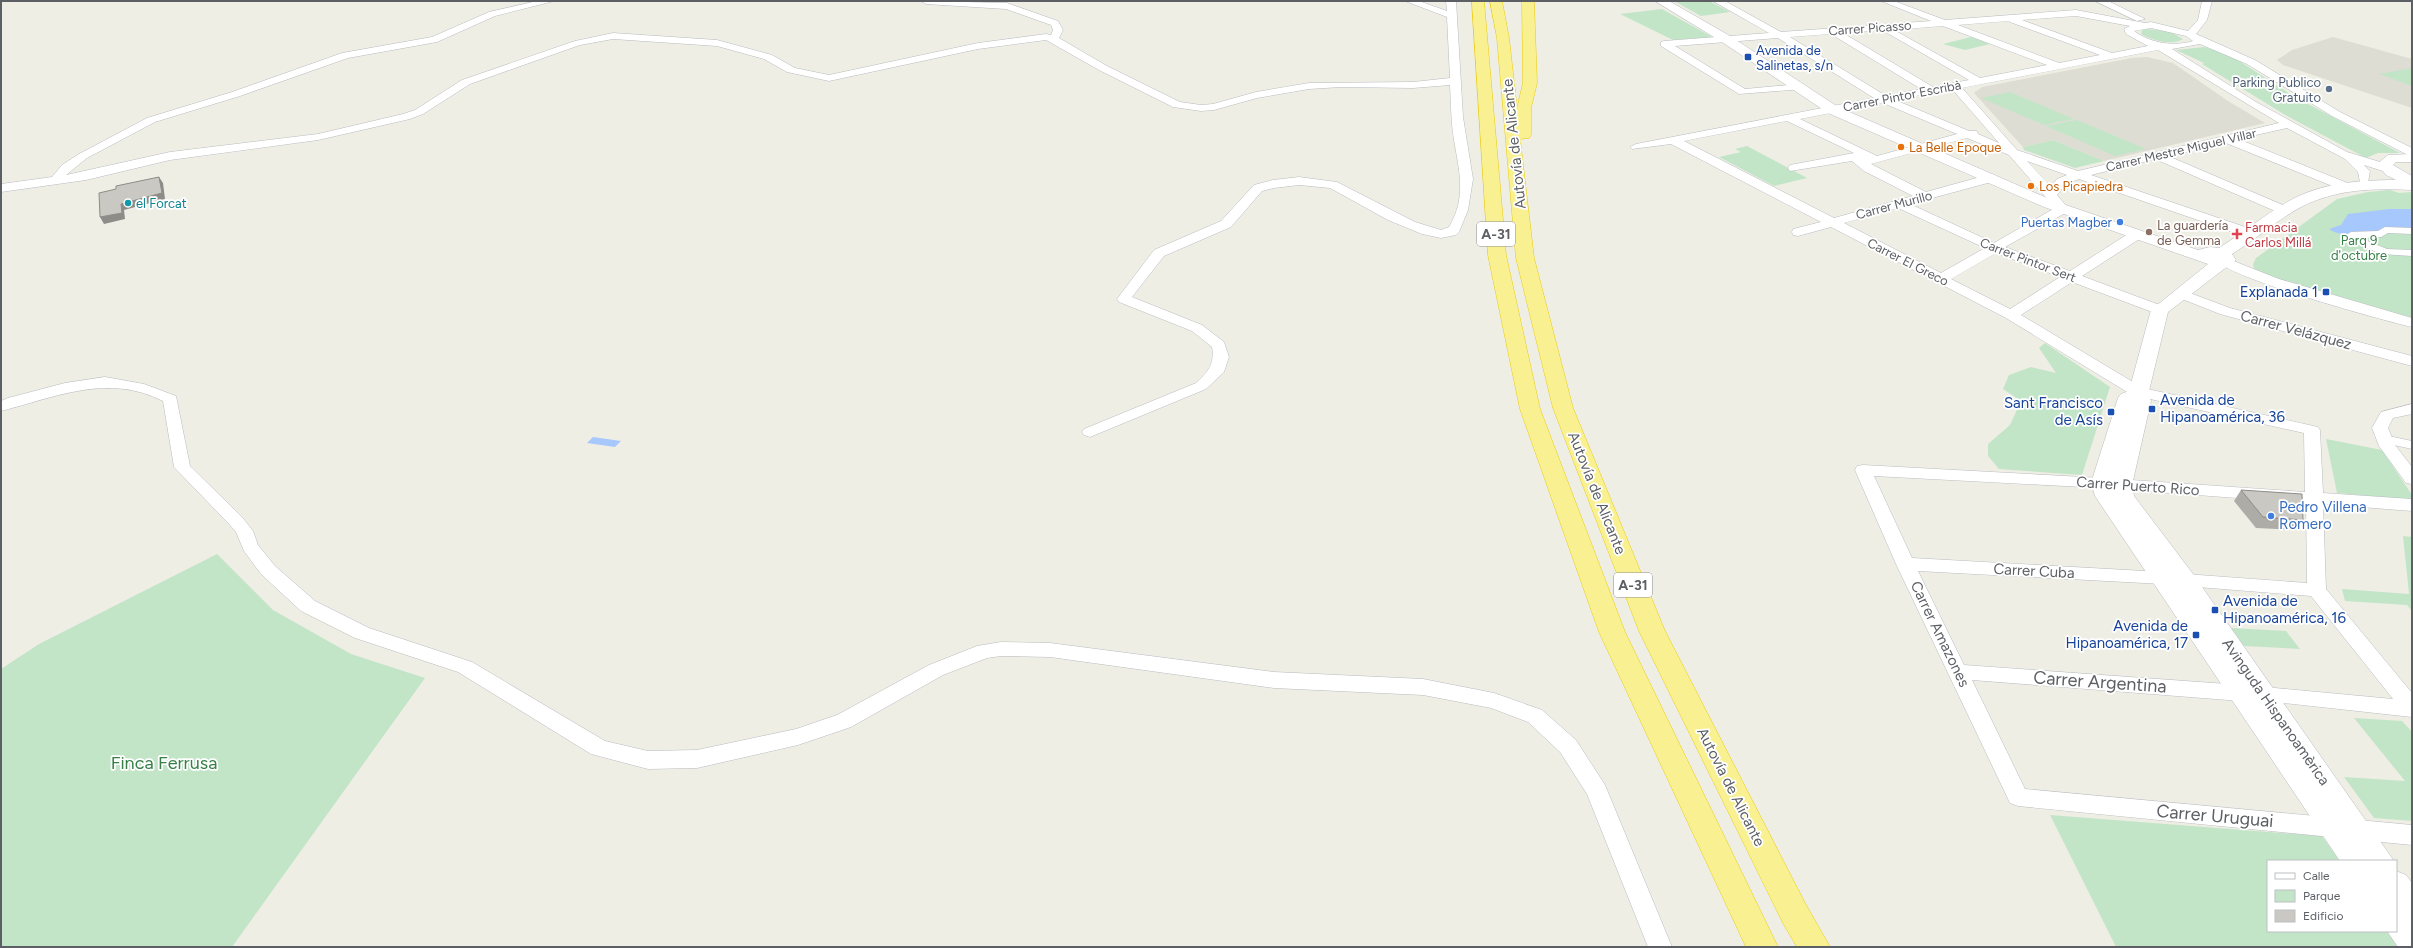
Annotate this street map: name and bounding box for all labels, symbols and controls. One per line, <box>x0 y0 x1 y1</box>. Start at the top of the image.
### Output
street label: Carrer Picasso <box>1828 18 1912 38</box>
place label: Avenida de Salinetas, s/n <box>1756 43 1833 73</box>
marker: Avenida de Salinetas, s/n <box>1743 52 1753 62</box>
place label: Parking Publico Gratuito <box>2232 75 2321 105</box>
street label: Carrer Pintor Escribà <box>1842 77 1962 115</box>
street label: Autovía de Alicante <box>1498 78 1530 210</box>
marker: Parking Publico Gratuito <box>2324 84 2334 94</box>
street label: Carrer Mestre Miguel Villar <box>2104 125 2258 175</box>
place label: La Belle Epoque <box>1909 140 2001 155</box>
marker: La Belle Epoque <box>1896 142 1906 152</box>
place label: Los Picapiedra <box>2039 179 2123 194</box>
marker: Los Picapiedra <box>2026 181 2036 191</box>
street label: Carrer Murillo <box>1854 188 1934 222</box>
place label: el Forcat <box>136 196 187 211</box>
marker: el Forcat <box>123 198 133 208</box>
place label: Puertas Magber <box>2021 215 2113 230</box>
marker: Puertas Magber <box>2115 217 2125 227</box>
place label: La guardería de Gemma <box>2157 218 2228 248</box>
place label: Farmacia Carlos Millá <box>2245 220 2311 250</box>
road number: A-31 <box>1477 222 1515 246</box>
marker: La guardería de Gemma <box>2144 227 2154 237</box>
marker: Farmacia Carlos Millá <box>2232 229 2242 239</box>
park label: Parq 9 d'octubre <box>2331 233 2387 263</box>
street label: Carrer El Greco <box>1865 235 1951 289</box>
street label: Carrer Pintor Sert <box>1978 235 2078 285</box>
place label: Explanada 1 <box>2240 283 2318 301</box>
marker: Explanada 1 <box>2321 287 2331 297</box>
street label: Carrer Velázquez <box>2238 306 2354 354</box>
place label: Avenida de Hipanoamérica, 36 <box>2160 391 2286 426</box>
place label: Sant Francisco de Asís <box>2004 394 2103 429</box>
marker: Avenida de Hipanoamérica, 36 <box>2147 404 2157 414</box>
marker: Sant Francisco de Asís <box>2106 407 2116 417</box>
street label: Autovía de Alicante <box>1564 429 1630 557</box>
street label: Carrer Puerto Rico <box>2076 473 2201 499</box>
place label: Pedro Villena Romero <box>2279 498 2367 533</box>
marker: Pedro Villena Romero <box>2266 511 2276 521</box>
street label: Carrer Cuba <box>1993 560 2075 582</box>
road number: A-31 <box>1614 573 1652 597</box>
street label: Carrer Amazones <box>1907 578 1973 690</box>
place label: Avenida de Hipanoamérica, 16 <box>2223 592 2347 627</box>
marker: Avenida de Hipanoamérica, 16 <box>2210 605 2220 615</box>
place label: Avenida de Hipanoamérica, 17 <box>2065 617 2188 652</box>
marker: Avenida de Hipanoamérica, 17 <box>2191 630 2201 640</box>
street label: Avinguda Hispanoamèrica <box>2218 635 2334 789</box>
street label: Carrer Argentina <box>2033 666 2167 698</box>
street label: Autovía de Alicante <box>1693 725 1769 849</box>
park label: Finca Ferrusa <box>111 752 217 774</box>
street label: Carrer Uruguai <box>2156 800 2274 832</box>
legend <box>2267 860 2397 932</box>
text: Calle <box>2303 869 2330 883</box>
text: Parque <box>2303 889 2341 903</box>
text: Edificio <box>2303 909 2343 923</box>

